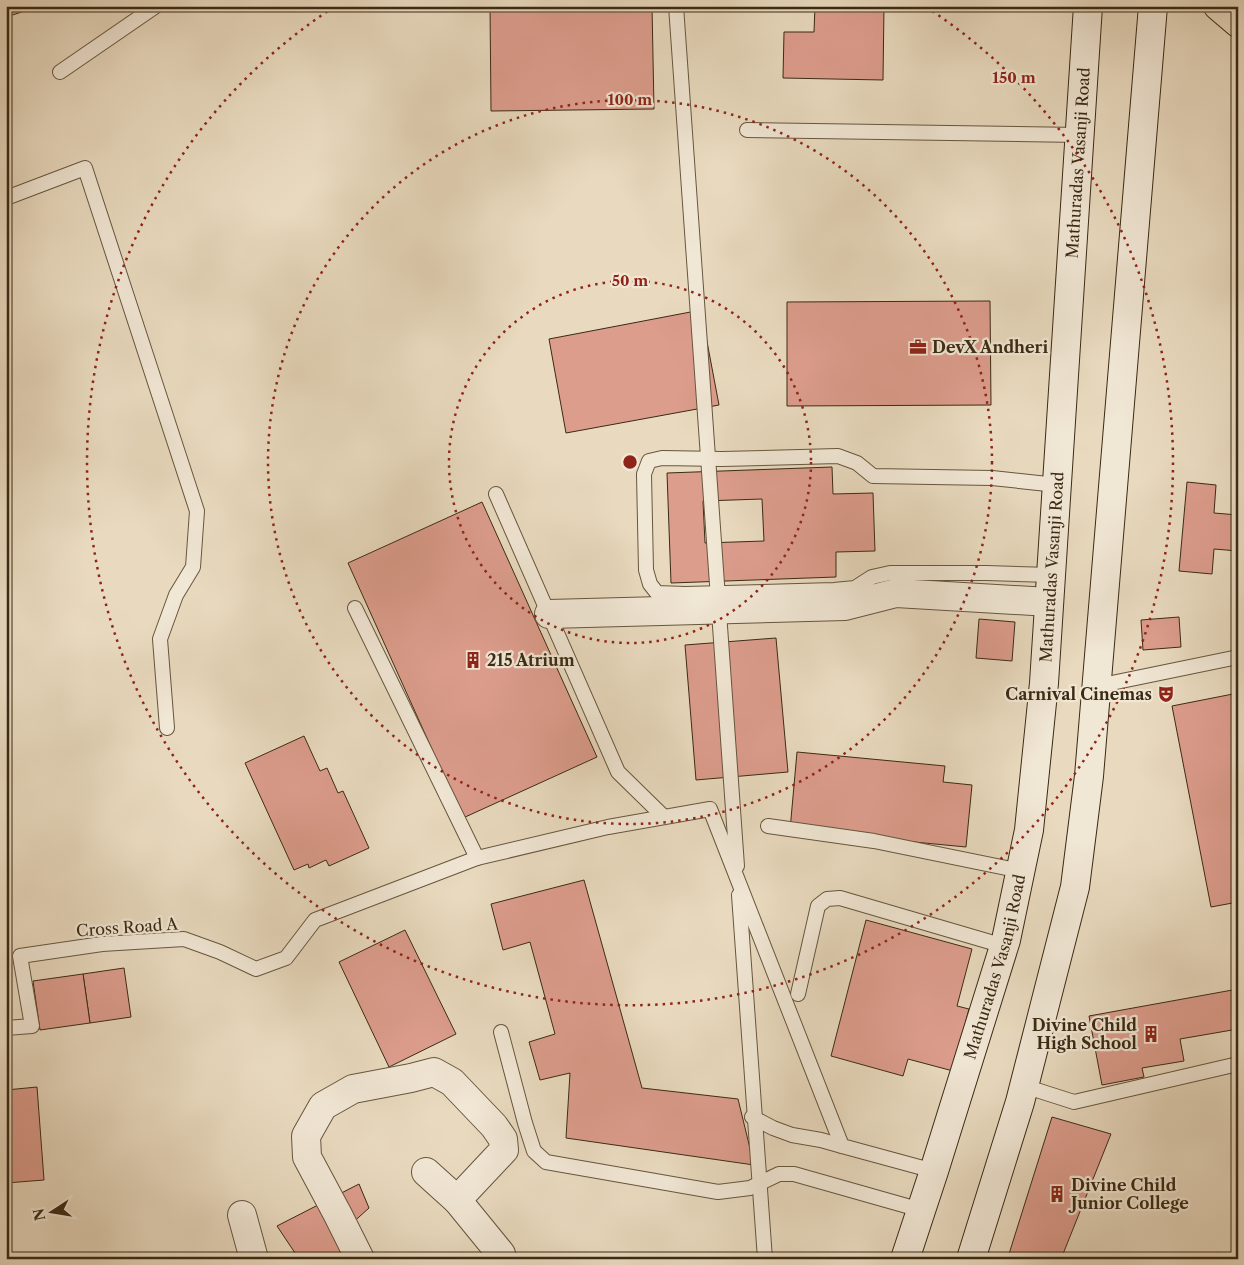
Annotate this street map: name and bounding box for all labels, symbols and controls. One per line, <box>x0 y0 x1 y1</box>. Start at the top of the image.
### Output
street label: Mathuradas Vasanji Road <box>1062 67 1094 259</box>
text: 150 m <box>992 68 1036 87</box>
text: 100 m <box>608 90 652 109</box>
text: 50 m <box>612 271 648 290</box>
office icon: DevX Andheri <box>908 337 928 357</box>
place label: DevX Andheri <box>932 337 1048 357</box>
centre of rings <box>621 453 639 471</box>
street label: Mathuradas Vasanji Road <box>1035 471 1068 663</box>
building icon: 215 Atrium <box>463 650 483 670</box>
place label: 215 Atrium <box>487 650 575 670</box>
place label: Carnival Cinemas <box>1005 684 1152 704</box>
theatre icon: Carnival Cinemas <box>1156 684 1176 704</box>
street label: Mathuradas Vasanji Road <box>959 872 1030 1062</box>
street label: Cross Road A <box>75 913 180 941</box>
place label: Divine Child High School <box>1032 1015 1137 1053</box>
building icon: Divine Child High School <box>1141 1024 1161 1044</box>
place label: Divine Child Junior College <box>1068 1175 1189 1213</box>
building icon: Divine Child Junior College <box>1047 1184 1067 1204</box>
north arrow <box>28 1188 78 1238</box>
text: N <box>29 1207 49 1223</box>

